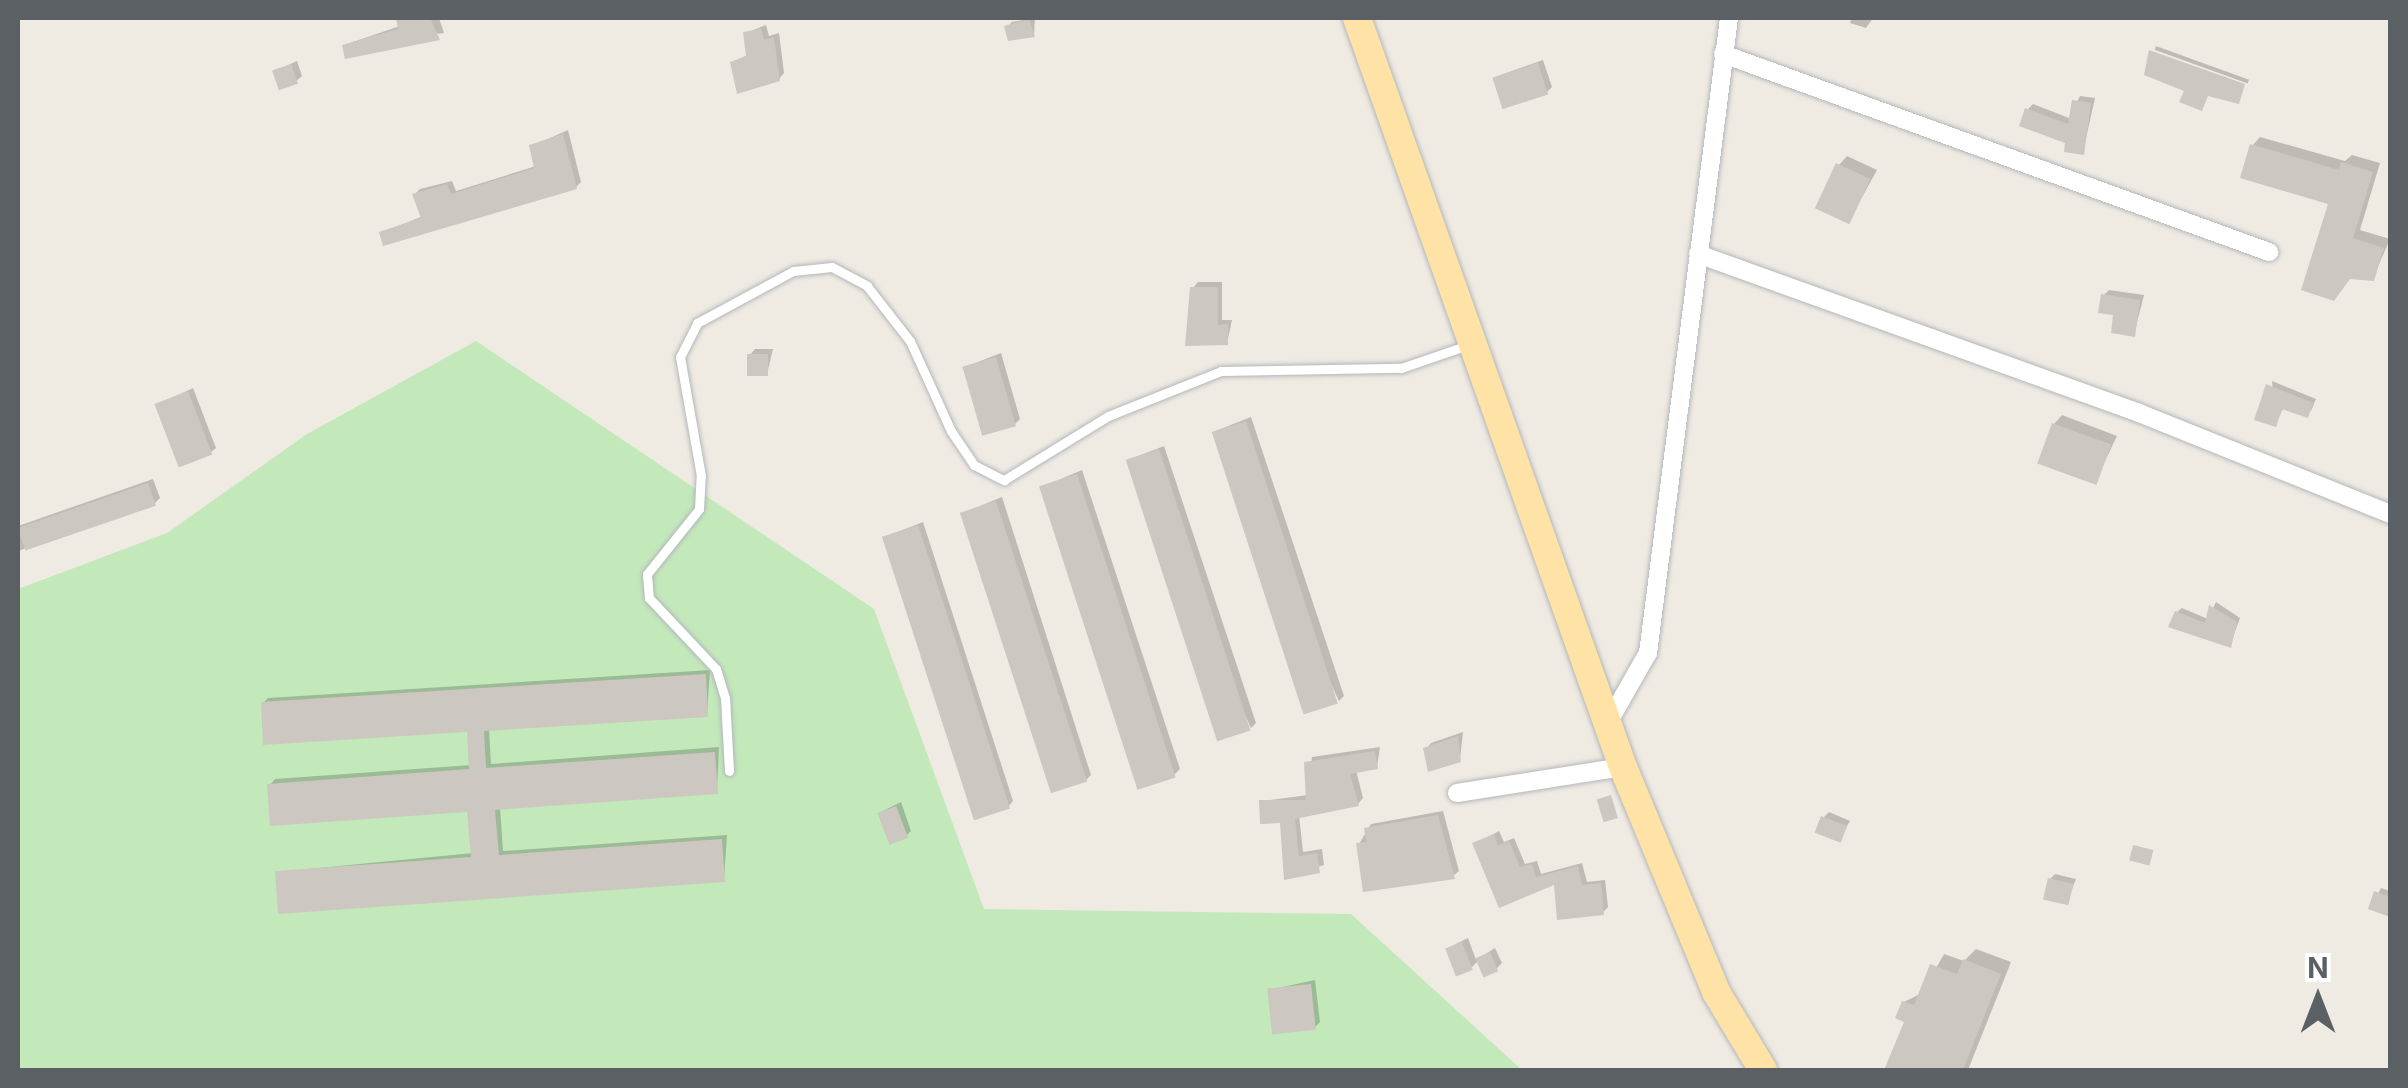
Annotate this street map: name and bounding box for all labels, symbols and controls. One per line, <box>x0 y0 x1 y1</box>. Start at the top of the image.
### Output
north arrow <box>2268 948 2368 1048</box>
text: N <box>2307 951 2329 985</box>

